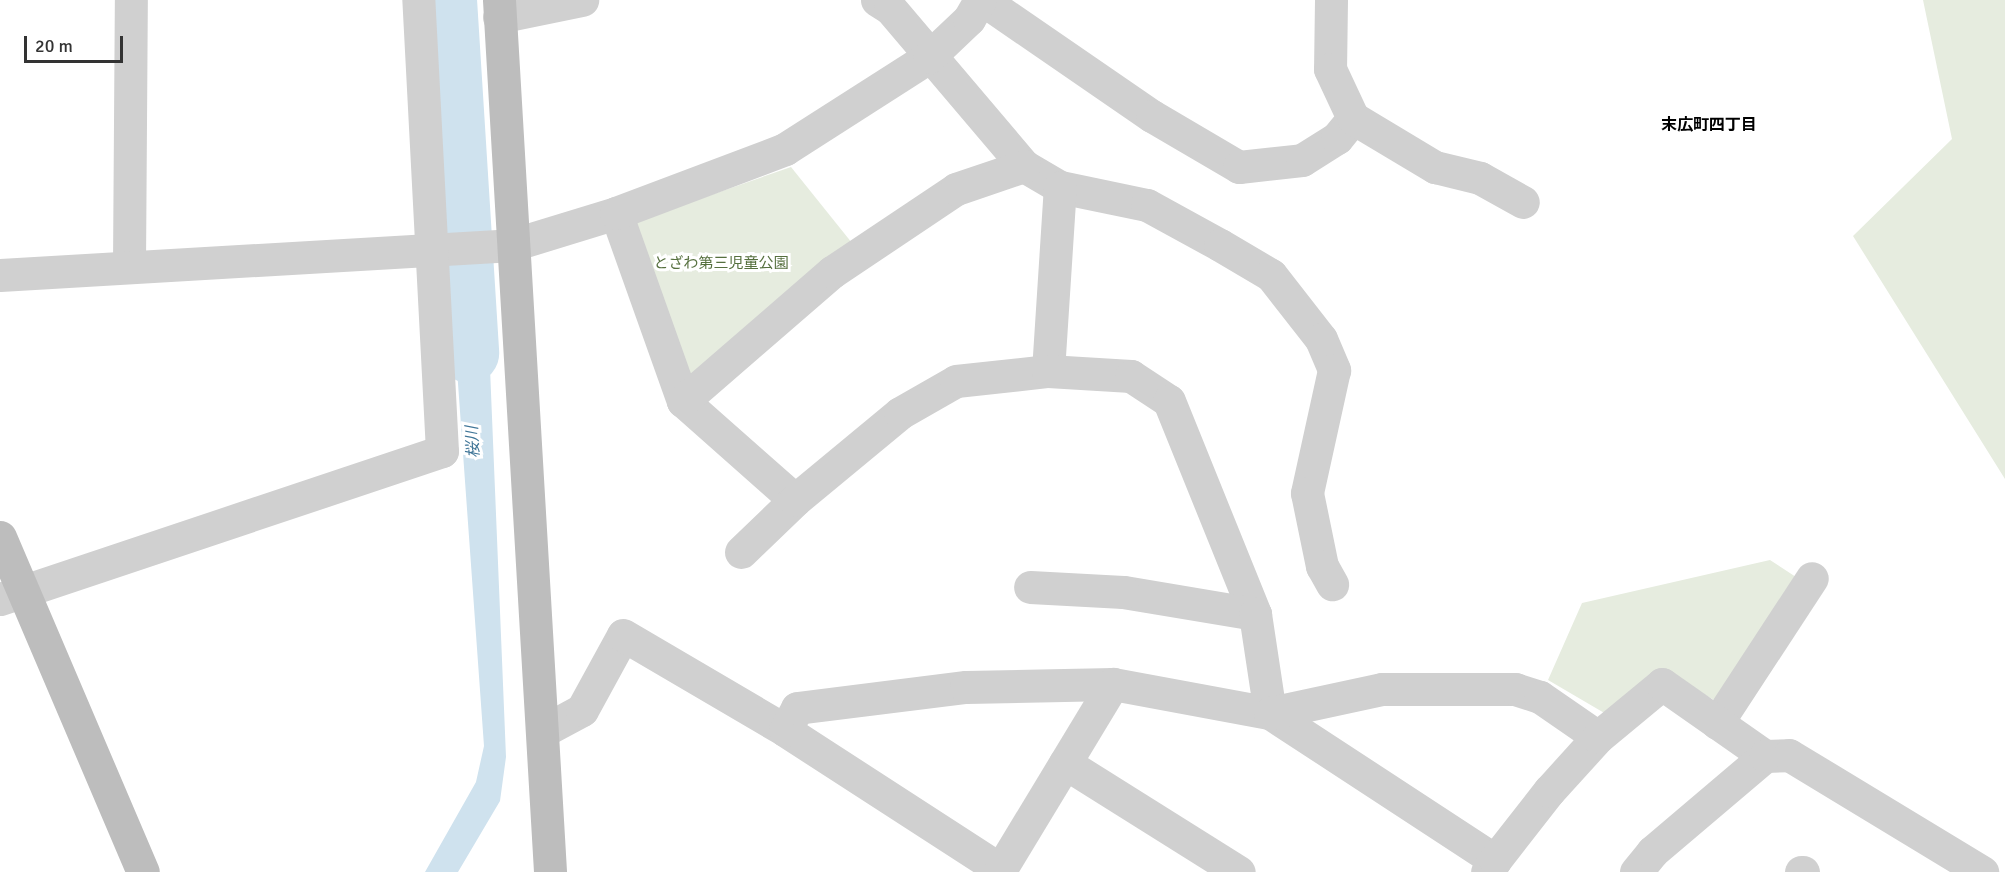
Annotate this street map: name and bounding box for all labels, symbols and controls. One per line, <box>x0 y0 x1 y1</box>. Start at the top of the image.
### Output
scale bar <box>27 24 126 62</box>
text: 20 m <box>35 35 73 57</box>
district label: 末広町四丁目 <box>1661 115 1757 135</box>
park label: とざわ第三児童公園 <box>654 255 788 273</box>
water label: 桜川 <box>463 426 483 458</box>

